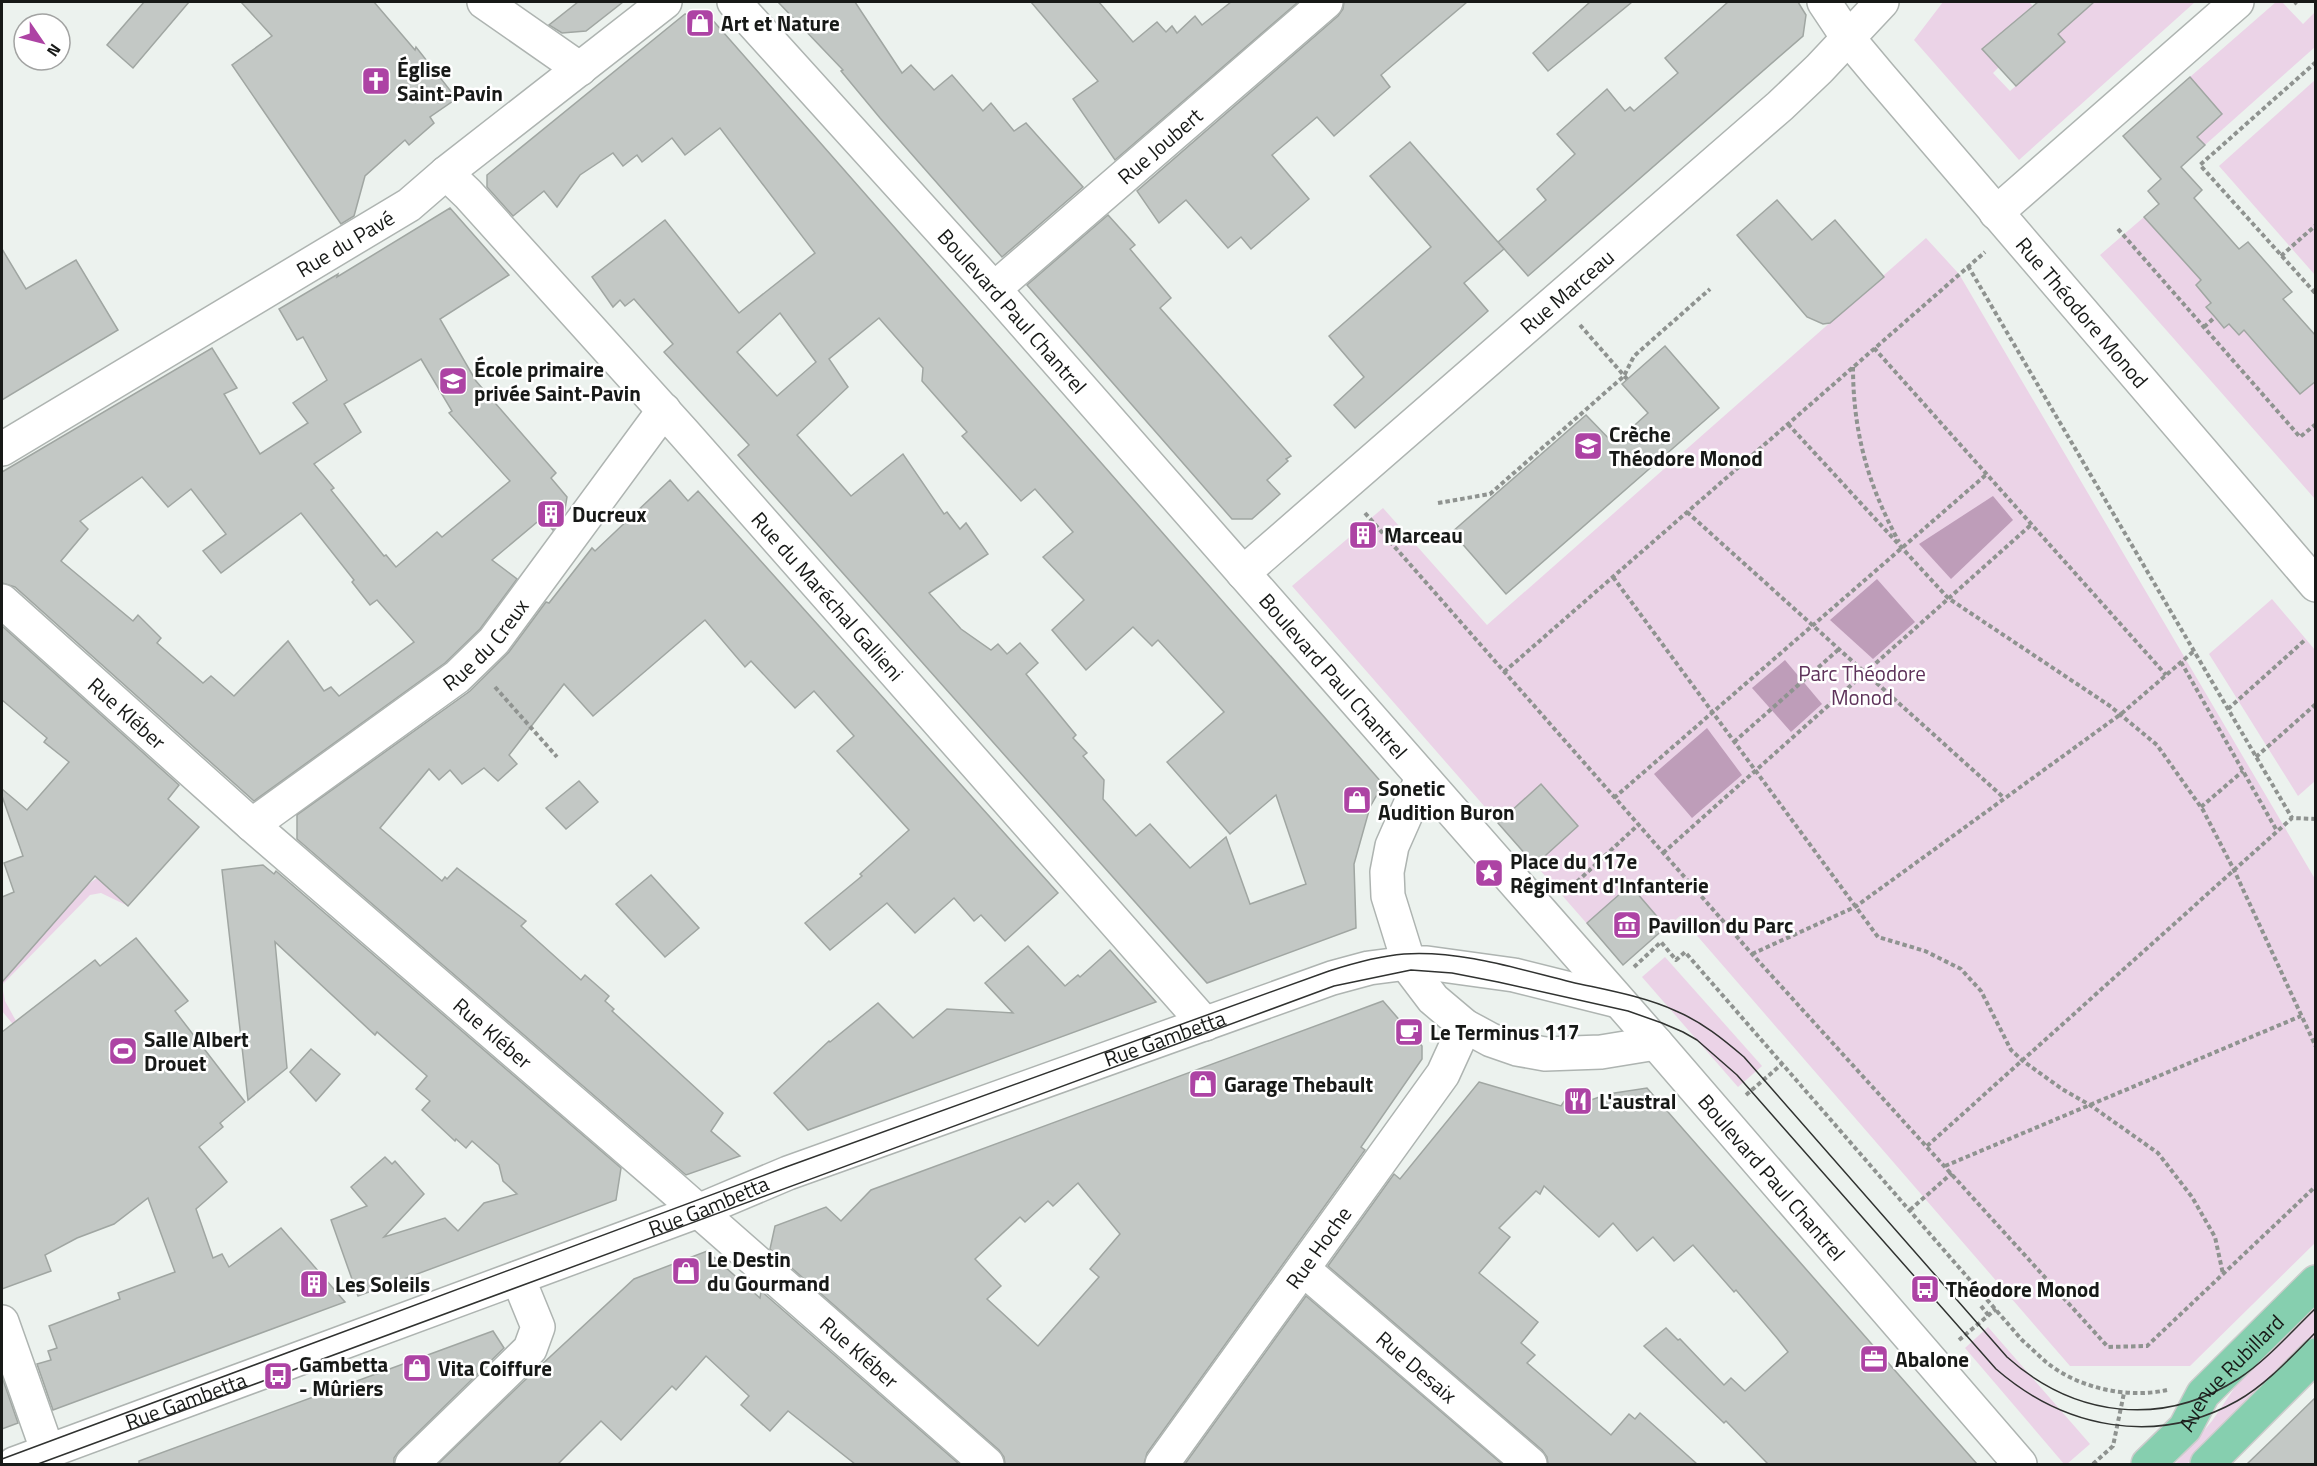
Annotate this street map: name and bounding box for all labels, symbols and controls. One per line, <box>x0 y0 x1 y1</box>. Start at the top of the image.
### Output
shop icon: Art et Nature <box>684 7 716 39</box>
place label: Art et Nature <box>721 7 840 39</box>
north arrow <box>12 12 72 72</box>
text: N <box>41 39 67 62</box>
place label: Église Saint-Pavin <box>397 53 503 109</box>
church icon: Église Saint-Pavin <box>360 65 392 97</box>
street label: Rue Joubert <box>1110 99 1210 192</box>
street label: Rue du Pavé <box>290 201 400 285</box>
street label: Boulevard Paul Chantrel <box>930 221 1095 401</box>
street label: Rue Théodore Monod <box>2008 230 2156 395</box>
street label: Rue Marceau <box>1513 241 1621 342</box>
place label: École primaire privée Saint-Pavin <box>474 353 641 409</box>
school or university icon: École primaire privée Saint-Pavin <box>437 365 469 397</box>
place label: Crèche Théodore Monod <box>1609 418 1763 474</box>
school or university icon: Crèche Théodore Monod <box>1572 430 1604 462</box>
building icon: Ducreux <box>535 498 567 530</box>
place label: Ducreux <box>572 498 647 530</box>
street label: Rue du Maréchal Gallieni <box>744 504 911 688</box>
building icon: Marceau <box>1347 519 1379 551</box>
place label: Marceau <box>1384 519 1463 551</box>
street label: Boulevard Paul Chantrel <box>1252 586 1415 766</box>
street label: Rue du Creux <box>436 591 536 699</box>
park label: Parc Théodore Monod <box>1798 657 1926 713</box>
street label: Rue Kléber <box>81 669 173 757</box>
place label: Sonetic Audition Buron <box>1378 772 1515 828</box>
shop icon: Sonetic Audition Buron <box>1341 784 1373 816</box>
place label: Place du 117e Régiment d'Infanterie <box>1510 845 1709 901</box>
place icon: Place du 117e Régiment d'Infanterie <box>1473 857 1505 889</box>
museum icon: Pavillon du Parc <box>1611 909 1643 941</box>
place label: Pavillon du Parc <box>1648 909 1793 941</box>
street label: Rue Kléber <box>446 990 540 1076</box>
street label: Rue Gambetta <box>1099 1001 1230 1075</box>
cafe icon: Le Terminus 117 <box>1393 1016 1425 1048</box>
place label: Le Terminus 117 <box>1430 1016 1579 1048</box>
place label: Salle Albert Drouet <box>144 1023 249 1079</box>
sports icon: Salle Albert Drouet <box>107 1035 139 1067</box>
shop icon: Garage Thebault <box>1187 1068 1219 1100</box>
place label: Garage Thebault <box>1224 1068 1373 1100</box>
restaurant icon: L'austral <box>1562 1085 1594 1117</box>
place label: L'austral <box>1599 1085 1676 1117</box>
street label: Boulevard Paul Chantrel <box>1691 1087 1853 1268</box>
street label: Rue Gambetta <box>644 1167 774 1244</box>
street label: Rue Hoche <box>1277 1199 1359 1295</box>
place label: Le Destin du Gourmand <box>707 1243 830 1299</box>
shop icon: Le Destin du Gourmand <box>670 1255 702 1287</box>
building icon: Les Soleils <box>298 1268 330 1300</box>
place label: Les Soleils <box>335 1268 430 1300</box>
bus stop icon: Théodore Monod <box>1909 1273 1941 1305</box>
place label: Théodore Monod <box>1946 1273 2100 1305</box>
street label: Avenue Rubillard <box>2170 1307 2291 1437</box>
street label: Rue Kléber <box>813 1309 906 1396</box>
street label: Rue Desaix <box>1369 1323 1465 1411</box>
office icon: Abalone <box>1858 1343 1890 1375</box>
place label: Abalone <box>1895 1343 1969 1375</box>
place label: Gambetta - Mûriers <box>299 1348 389 1404</box>
shop icon: Vita Coiffure <box>401 1352 433 1384</box>
place label: Vita Coiffure <box>438 1352 552 1384</box>
bus stop icon: Gambetta - Mûriers <box>262 1360 294 1392</box>
street label: Rue Gambetta <box>120 1363 251 1438</box>

